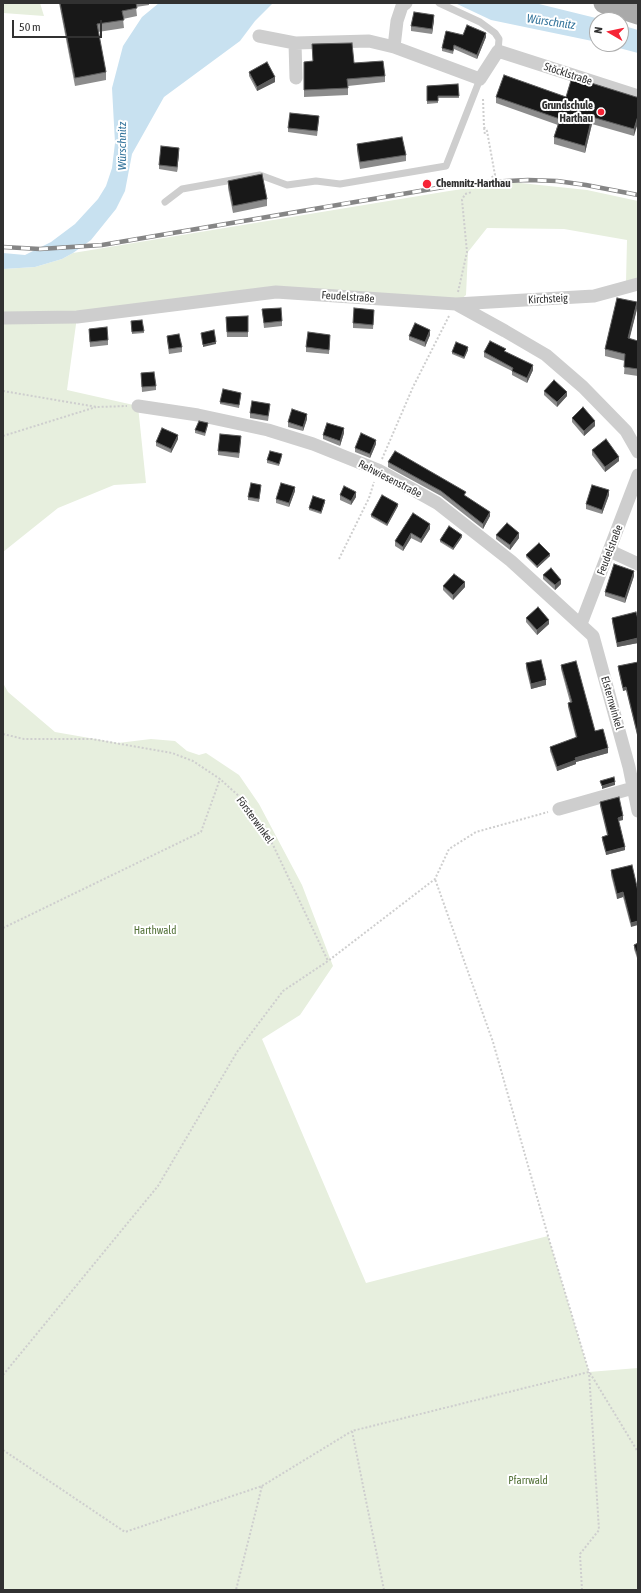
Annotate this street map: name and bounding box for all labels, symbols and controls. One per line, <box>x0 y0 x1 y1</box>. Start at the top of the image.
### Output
water label: Würschnitz <box>526 11 576 33</box>
scale bar <box>14 12 104 38</box>
north arrow <box>589 12 629 52</box>
text: 50 m <box>19 20 41 34</box>
text: N <box>592 26 605 34</box>
street label: Stöcklstraße <box>542 60 594 88</box>
place label: Grundschule Harthau <box>542 99 593 125</box>
marker: Grundschule Harthau <box>596 107 606 117</box>
water label: Würschnitz <box>115 122 129 170</box>
place label: Chemnitz-Harthau <box>436 177 511 191</box>
marker: Chemnitz-Harthau <box>421 178 433 190</box>
street label: Feudelstraße <box>321 289 375 305</box>
street label: Kirchsteig <box>528 291 568 307</box>
street label: Rehwiesenstraße <box>356 457 424 501</box>
street label: Feudelstraße <box>594 523 626 577</box>
street label: Elsternwinkel <box>598 675 626 731</box>
street label: Försterwinkel <box>234 794 276 846</box>
park label: Harthwald <box>134 924 176 938</box>
park label: Pfarrwald <box>508 1474 548 1488</box>

